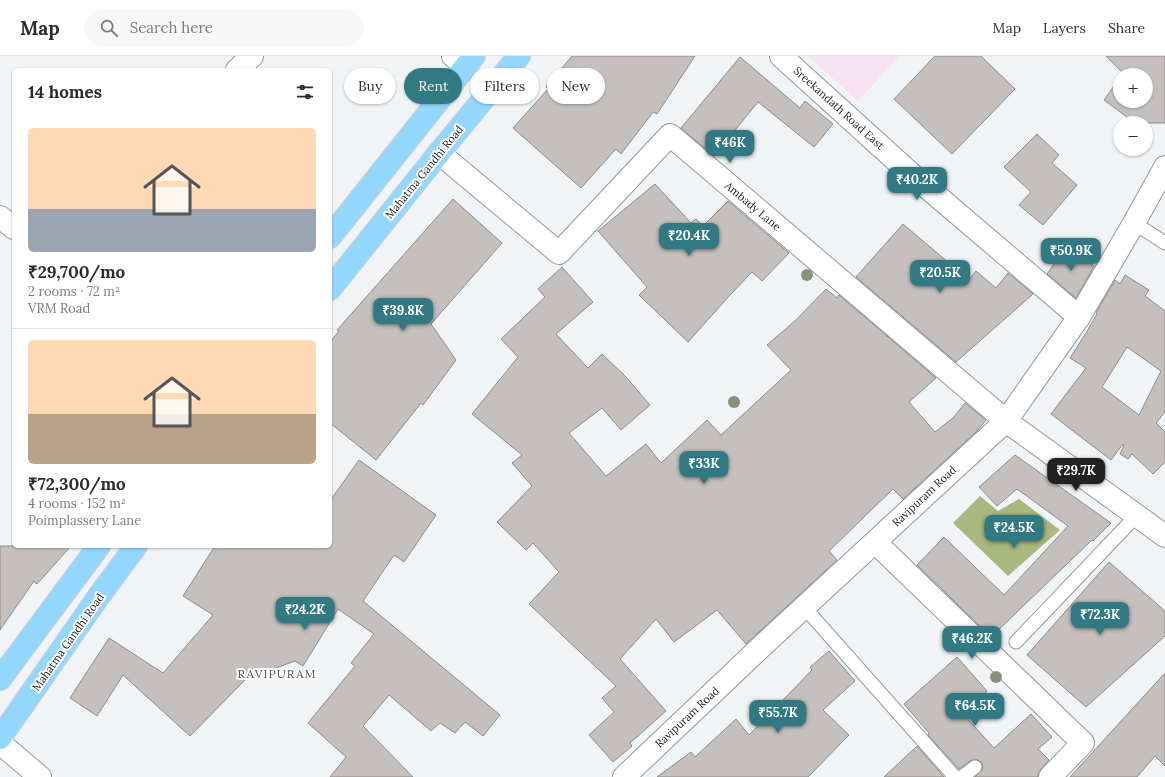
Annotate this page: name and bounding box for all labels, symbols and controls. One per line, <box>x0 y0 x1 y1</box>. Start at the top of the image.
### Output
search box <box>84 10 364 46</box>
text: Map <box>20 16 60 40</box>
icon: search <box>98 17 120 39</box>
text: Search here <box>130 18 213 37</box>
text: Map <box>993 19 1021 37</box>
text: Layers <box>1043 19 1086 37</box>
text: Share <box>1108 19 1145 37</box>
street label: Sreekandath Road East <box>791 64 888 153</box>
chip: Buy <box>344 68 396 104</box>
chip: Rent <box>404 68 462 104</box>
chip: Filters <box>470 68 539 104</box>
chip: New <box>547 68 605 104</box>
map controls <box>1113 68 1153 156</box>
button: + <box>1113 68 1153 108</box>
text: 14 homes <box>28 81 102 103</box>
icon: filters <box>294 81 316 103</box>
button: − <box>1113 116 1153 156</box>
street label: Mahatma Gandhi Road <box>382 122 466 221</box>
pin: ₹46K <box>706 130 754 164</box>
text: ₹46K <box>714 134 746 151</box>
icon: home <box>136 154 208 226</box>
pin: ₹40.2K <box>884 167 950 201</box>
text: ₹40.2K <box>896 171 938 188</box>
street label: Ambady Lane <box>721 178 784 234</box>
pin: ₹20.4K <box>656 223 722 257</box>
text: ₹20.4K <box>668 227 710 244</box>
pin: ₹50.9K <box>1038 238 1104 272</box>
text: ₹50.9K <box>1050 242 1092 259</box>
pin: ₹20.5K <box>907 260 973 294</box>
text: ₹29,700/mo <box>28 261 125 283</box>
text: ₹20.5K <box>919 264 961 281</box>
text: 2 rooms · 72 m² <box>28 283 120 300</box>
pin: ₹39.8K <box>370 298 436 332</box>
text: VRM Road <box>28 300 90 317</box>
text: ₹39.8K <box>382 302 424 319</box>
icon: home <box>136 366 208 438</box>
pin: ₹33K <box>680 451 728 485</box>
text: ₹33K <box>688 455 720 472</box>
pin: ₹29.7K <box>1043 458 1109 492</box>
street label: Ravipuram Road <box>889 462 959 529</box>
text: ₹29.7K <box>1056 462 1096 479</box>
text: ₹72,300/mo <box>28 473 126 495</box>
text: 4 rooms · 152 m² <box>28 495 126 512</box>
text: Poimplassery Lane <box>28 512 141 529</box>
pin: ₹24.5K <box>981 515 1047 549</box>
text: ₹24.5K <box>994 519 1034 536</box>
street label: Mahatma Gandhi Road <box>29 590 107 694</box>
pin: ₹24.2K <box>272 597 338 631</box>
text: ₹24.2K <box>285 601 325 618</box>
pin: ₹72.3K <box>1067 602 1133 636</box>
text: ₹72.3K <box>1080 606 1120 623</box>
pin: ₹46.2K <box>939 626 1005 660</box>
text: ₹46.2K <box>951 630 993 647</box>
district label: RAVIPURAM <box>238 666 316 681</box>
street label: Ravipuram Road <box>652 683 722 750</box>
pin: ₹64.5K <box>942 693 1008 727</box>
text: ₹64.5K <box>954 697 996 714</box>
pin: ₹55.7K <box>745 700 811 734</box>
text: ₹55.7K <box>758 704 798 721</box>

